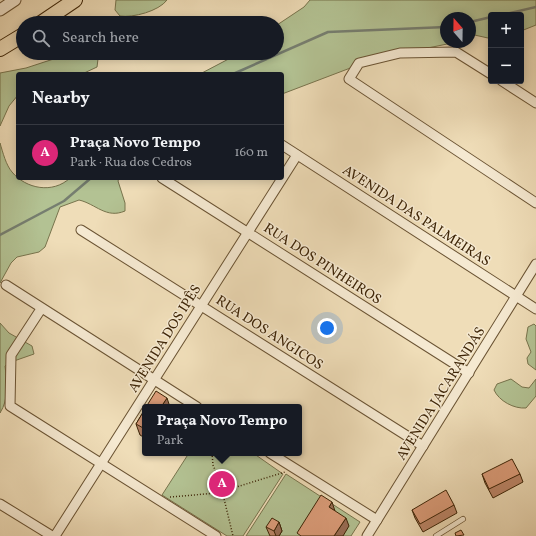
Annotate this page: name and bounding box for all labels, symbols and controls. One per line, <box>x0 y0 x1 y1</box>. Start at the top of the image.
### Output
north arrow <box>440 12 476 48</box>
map controls <box>488 12 524 84</box>
button: + <box>488 12 524 48</box>
search box <box>16 16 284 60</box>
icon: search <box>30 27 52 49</box>
text: Search here <box>62 28 139 49</box>
button: − <box>488 48 524 84</box>
text: Nearby <box>32 87 90 110</box>
text: Praça Novo Tempo <box>70 133 201 154</box>
text: A <box>40 144 50 162</box>
text: 160 m <box>234 144 268 162</box>
text: Park · Rua dos Cedros <box>70 154 192 172</box>
street label: AVENIDA DAS PALMEIRAS <box>339 161 494 271</box>
street label: RUA DOS PINHEIROS <box>260 219 385 310</box>
street label: AVENIDA DOS IPÊS <box>124 281 206 396</box>
street label: RUA DOS ANGICOS <box>212 291 327 375</box>
your location <box>317 318 337 338</box>
street label: AVENIDA JACARANDÁS <box>392 323 490 464</box>
popup <box>142 404 302 456</box>
text: Praça Novo Tempo <box>157 411 287 432</box>
text: Park <box>157 432 183 450</box>
pin: A <box>209 469 235 499</box>

